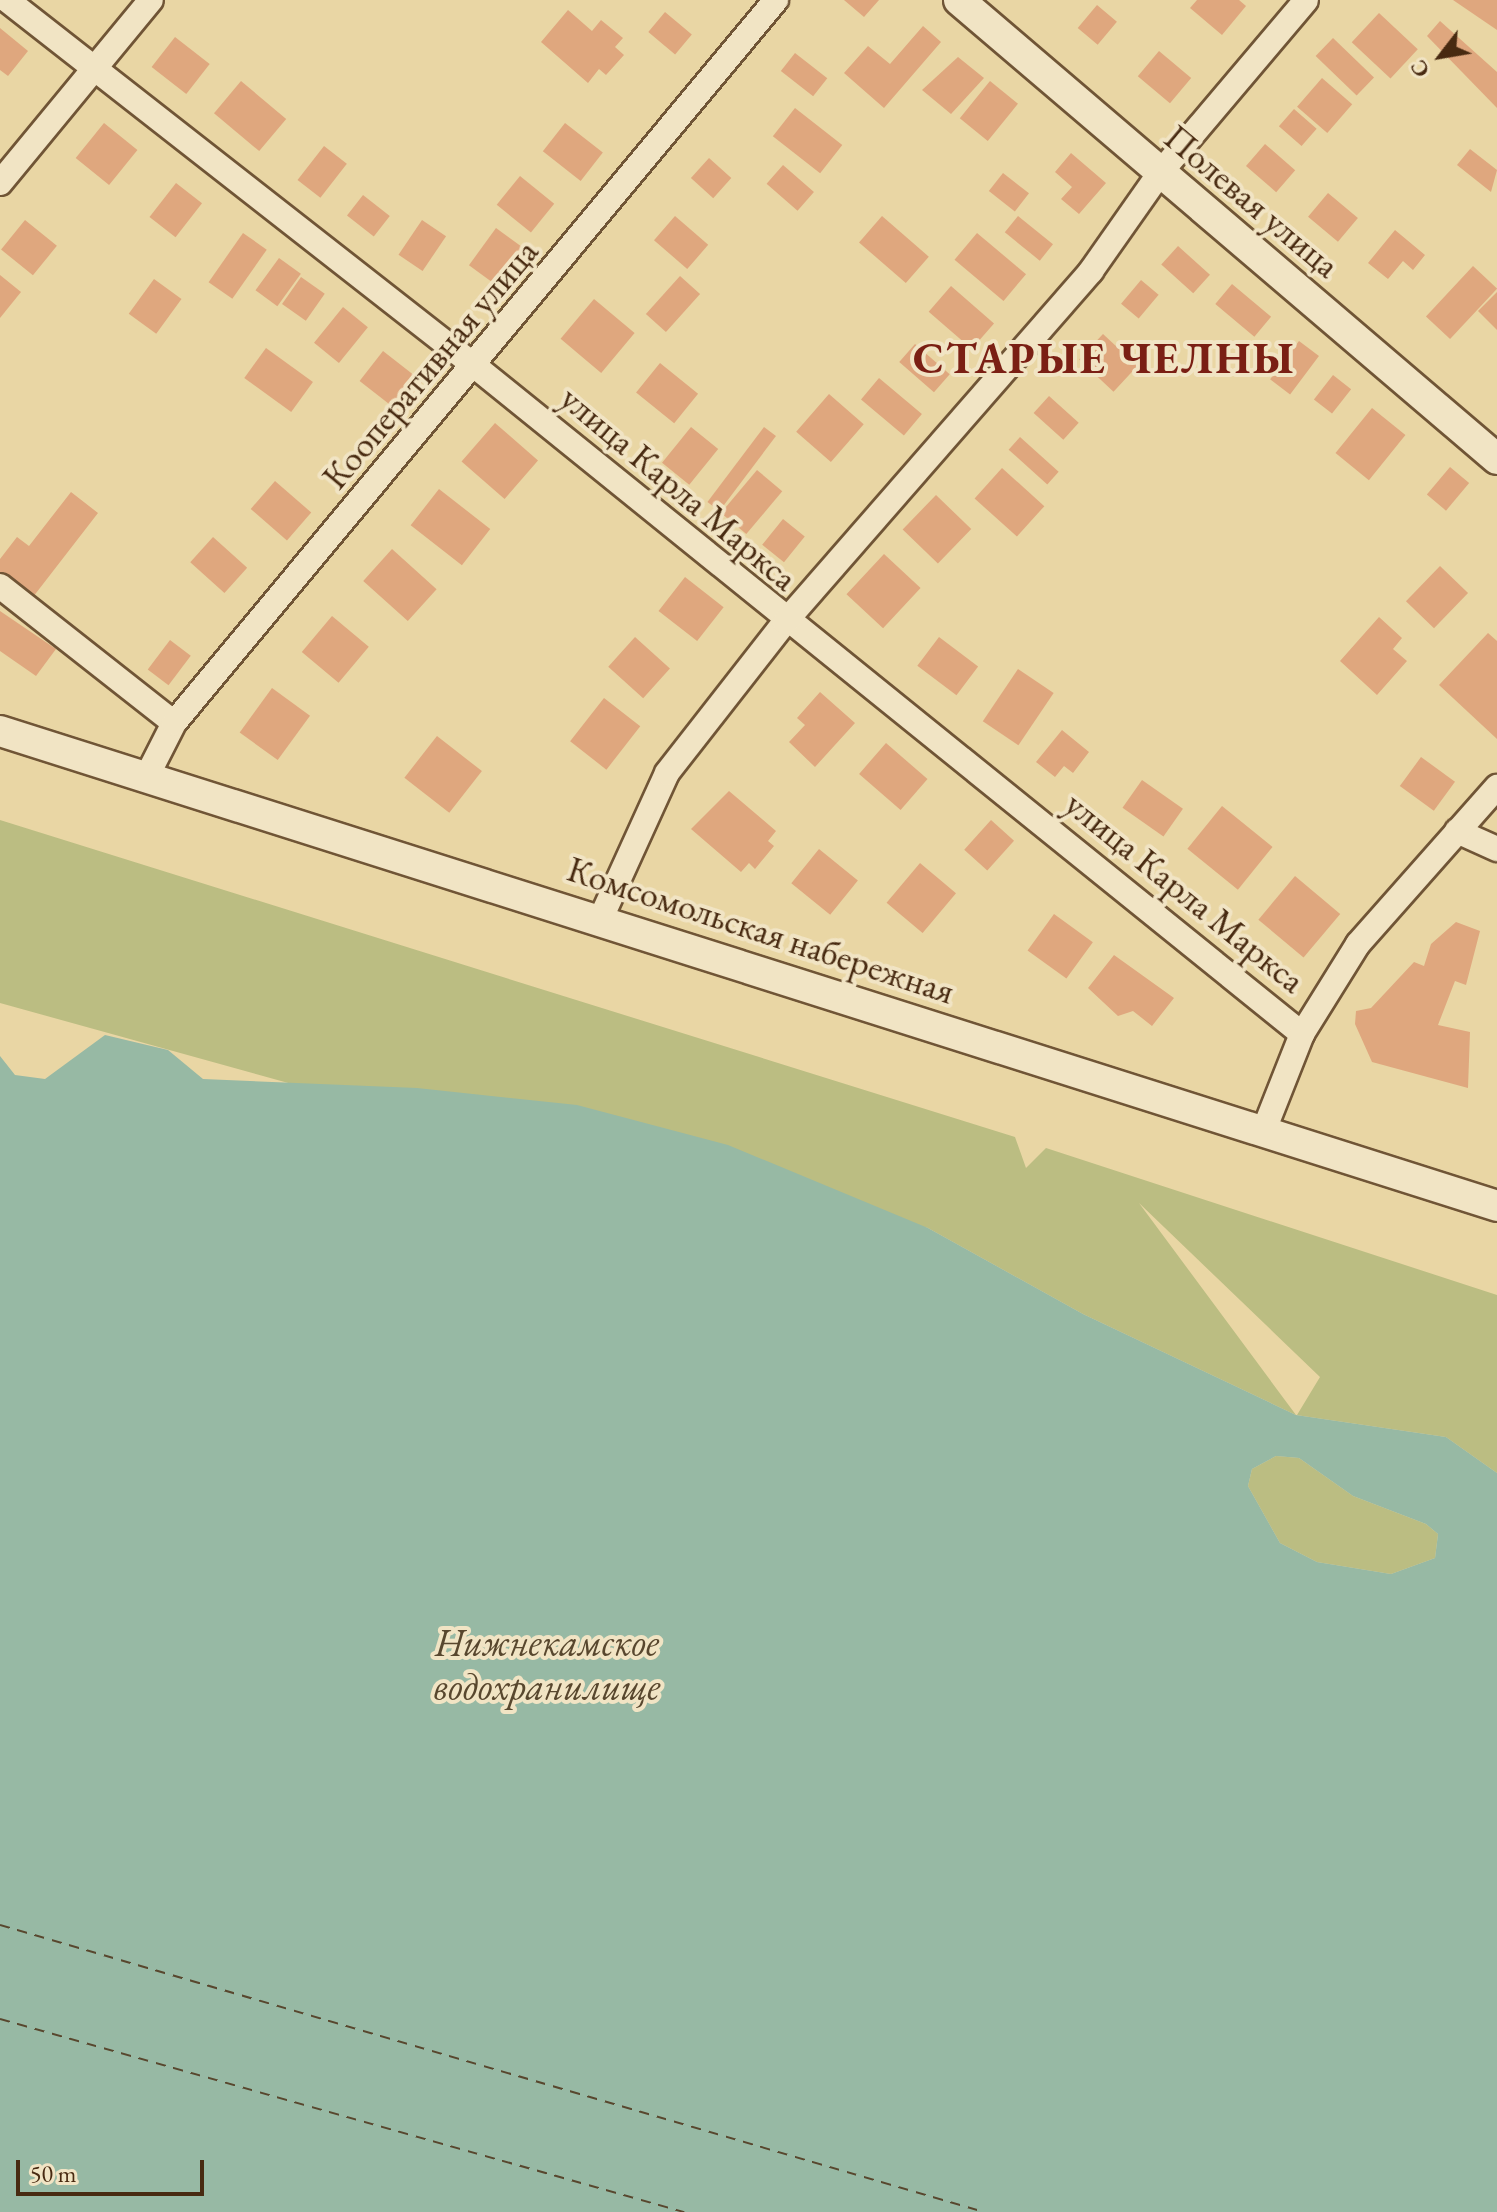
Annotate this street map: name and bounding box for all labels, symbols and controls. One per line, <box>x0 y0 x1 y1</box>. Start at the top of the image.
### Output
north arrow <box>1401 16 1481 96</box>
text: С <box>1404 54 1436 83</box>
street label: Полевая улица <box>1156 115 1348 287</box>
street label: Кооперативная улица <box>313 230 547 498</box>
district label: СТАРЫЕ ЧЕЛНЫ <box>913 332 1295 384</box>
street label: улица Карла Маркса <box>552 376 806 600</box>
street label: улица Карла Маркса <box>1056 782 1314 1002</box>
street label: Комсомольская набережная <box>562 847 960 1013</box>
water label: Нижнекамское водохранилище <box>434 1619 660 1708</box>
scale bar <box>20 2144 208 2194</box>
text: 50 m <box>30 2158 77 2189</box>

